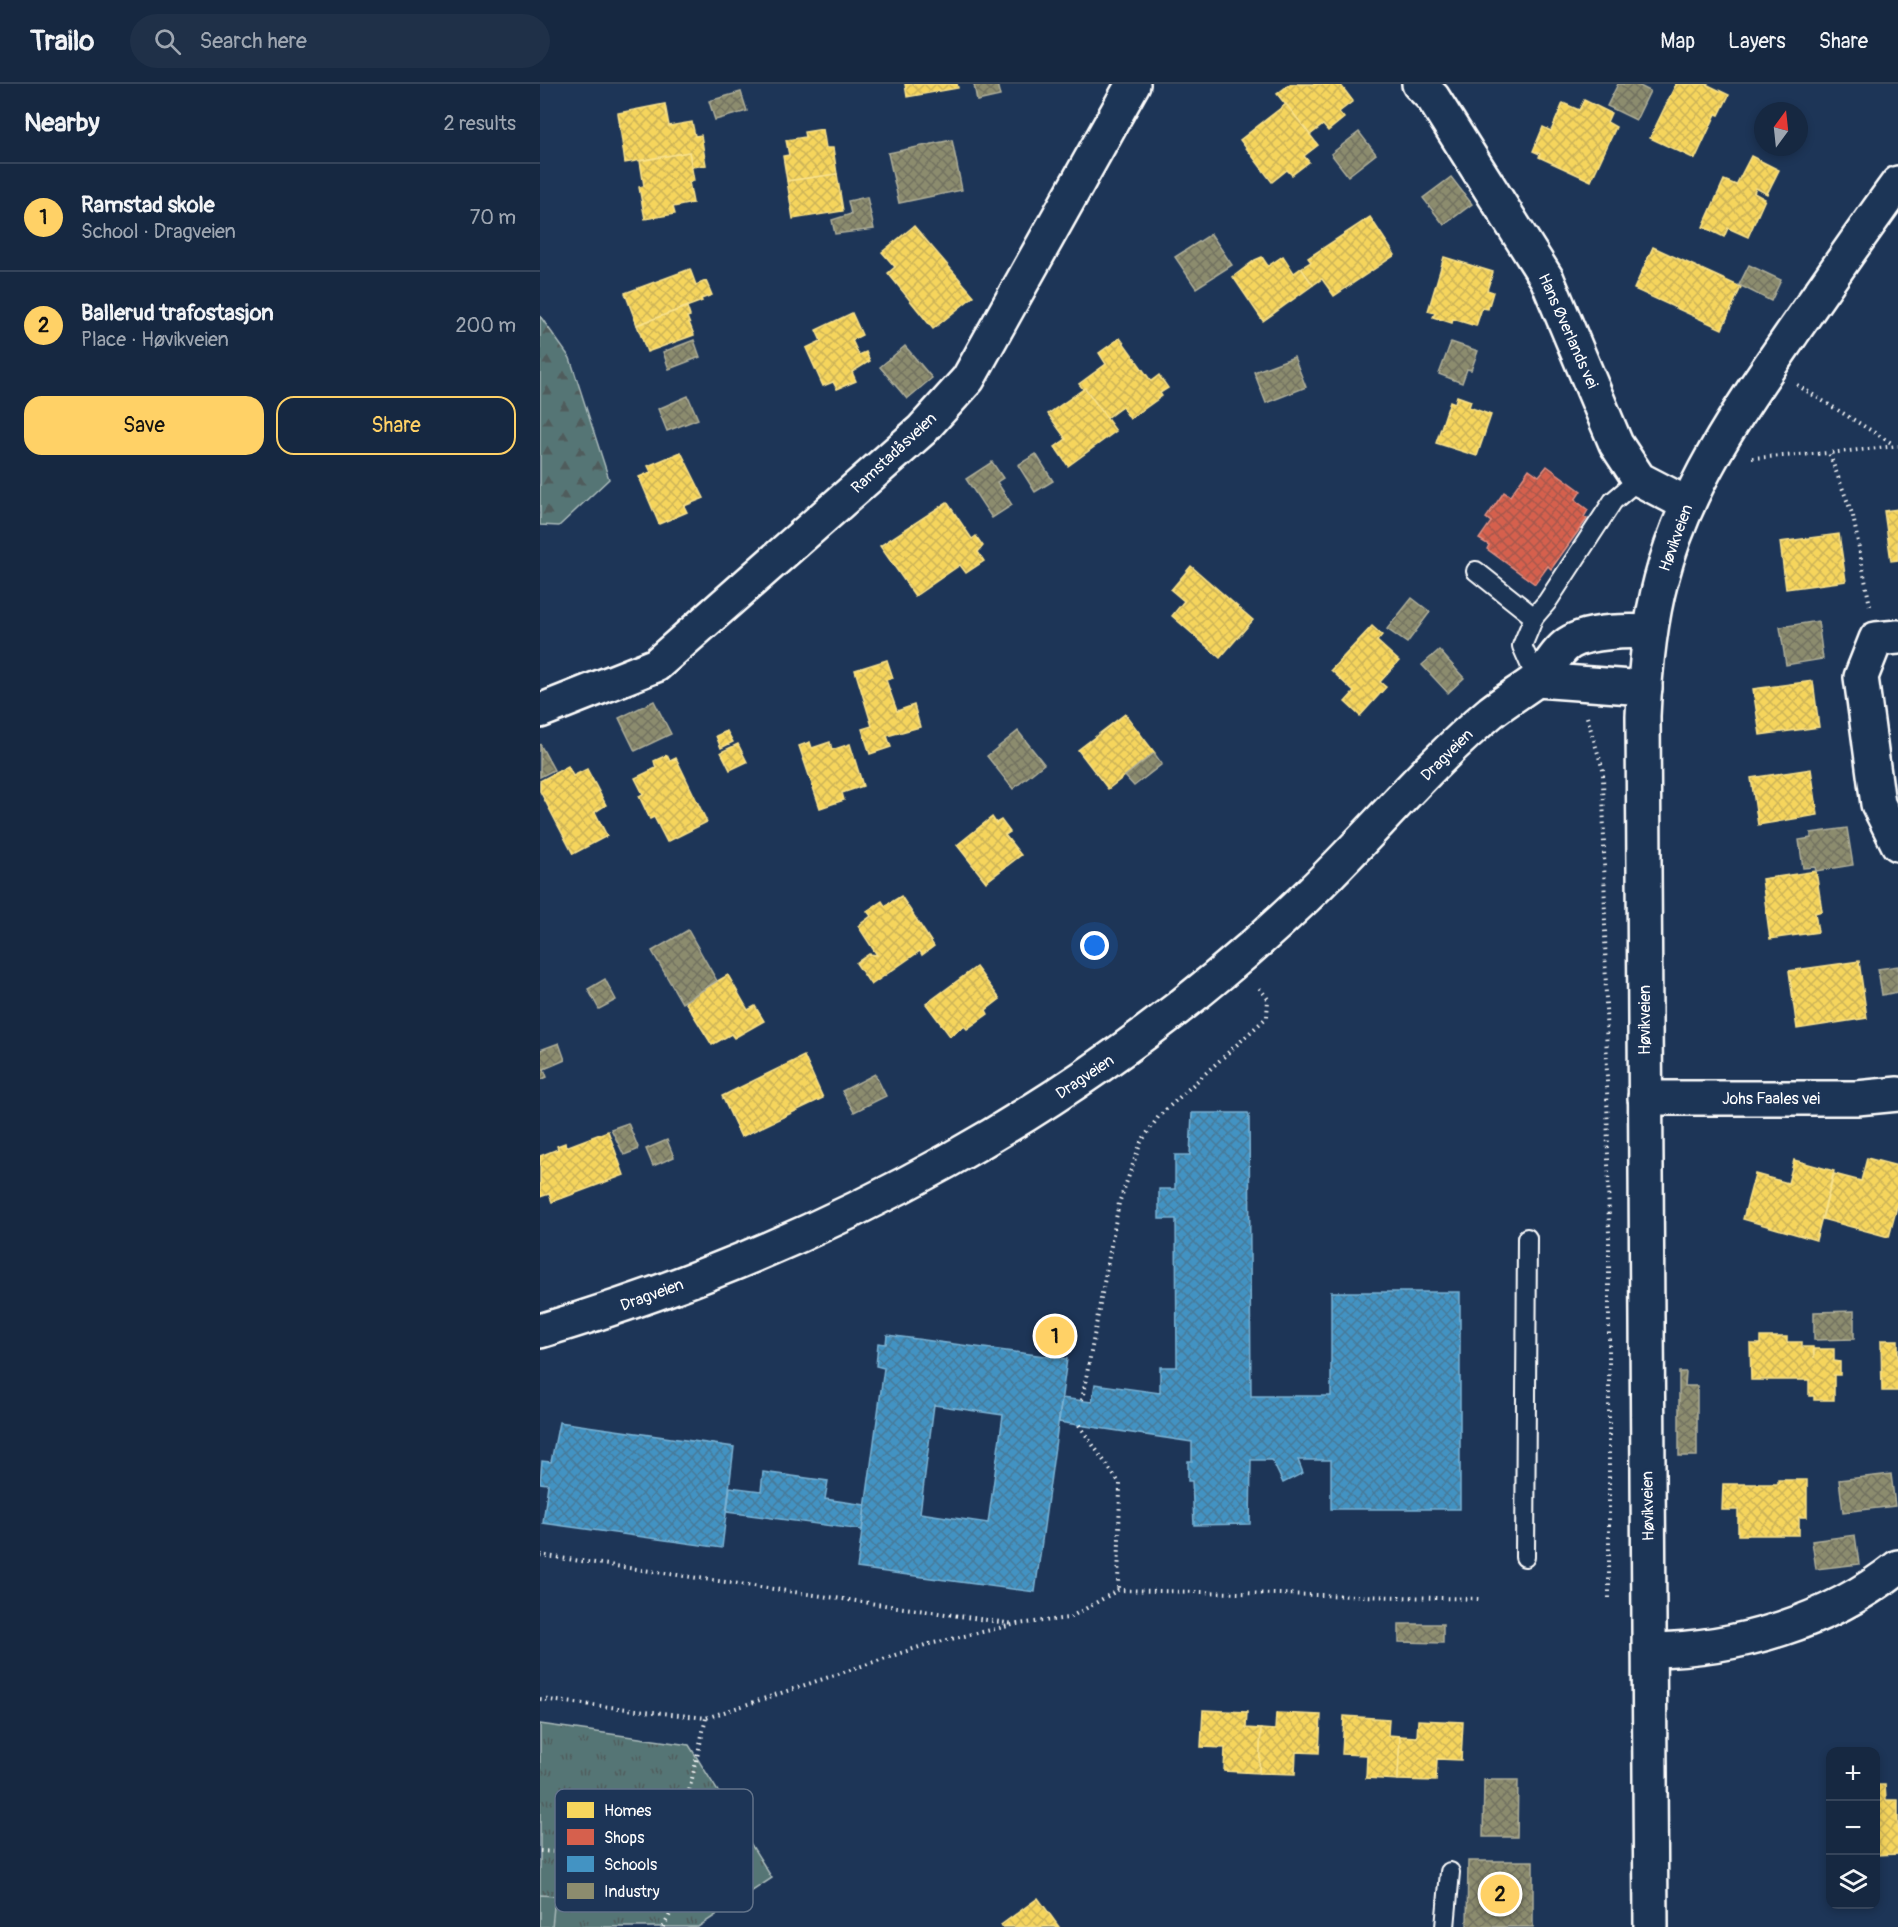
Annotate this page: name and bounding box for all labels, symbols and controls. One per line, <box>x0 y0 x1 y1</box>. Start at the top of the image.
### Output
search box <box>130 14 550 68</box>
text: Trailo <box>30 24 94 59</box>
icon: search <box>151 25 184 58</box>
text: Search here <box>199 27 307 55</box>
text: Map <box>1660 28 1695 55</box>
text: Layers <box>1728 28 1786 55</box>
text: Share <box>1819 28 1868 55</box>
north arrow <box>1754 102 1808 156</box>
text: Nearby <box>24 107 100 139</box>
text: 2 results <box>444 111 516 136</box>
text: Ramstad skole <box>81 191 215 219</box>
text: 1 <box>40 205 47 230</box>
text: 70 m <box>470 205 516 230</box>
text: School · Dragveien <box>81 219 236 244</box>
street label: Hans Øverlands vei <box>1534 270 1602 392</box>
text: Ballerud trafostasjon <box>81 299 274 327</box>
text: 2 <box>38 313 49 338</box>
text: 200 m <box>455 313 516 338</box>
text: Place · Høvikveien <box>81 327 229 352</box>
button: Save <box>24 396 264 455</box>
button: Share <box>276 396 516 455</box>
street label: Ramstadåsveien <box>847 408 941 498</box>
street label: Høvikveien <box>1655 502 1697 574</box>
street label: Dragveien <box>1417 725 1477 785</box>
your location <box>1080 931 1109 960</box>
street label: Høvikveien <box>1635 985 1655 1055</box>
street label: Dragveien <box>1052 1050 1118 1104</box>
street label: Johs Faales vei <box>1722 1089 1820 1109</box>
street label: Dragveien <box>618 1274 686 1316</box>
pin: 1 <box>1036 1314 1074 1358</box>
street label: Høvikveien <box>1637 1471 1659 1541</box>
map controls <box>1826 1747 1880 1909</box>
button: + <box>1826 1747 1880 1801</box>
legend <box>555 1789 753 1912</box>
text: Homes <box>604 1801 652 1821</box>
button: − <box>1826 1801 1880 1855</box>
text: Shops <box>604 1828 644 1848</box>
text: Schools <box>604 1855 657 1875</box>
button: layers <box>1826 1855 1880 1909</box>
pin: 2 <box>1480 1872 1520 1916</box>
text: Industry <box>604 1882 660 1902</box>

